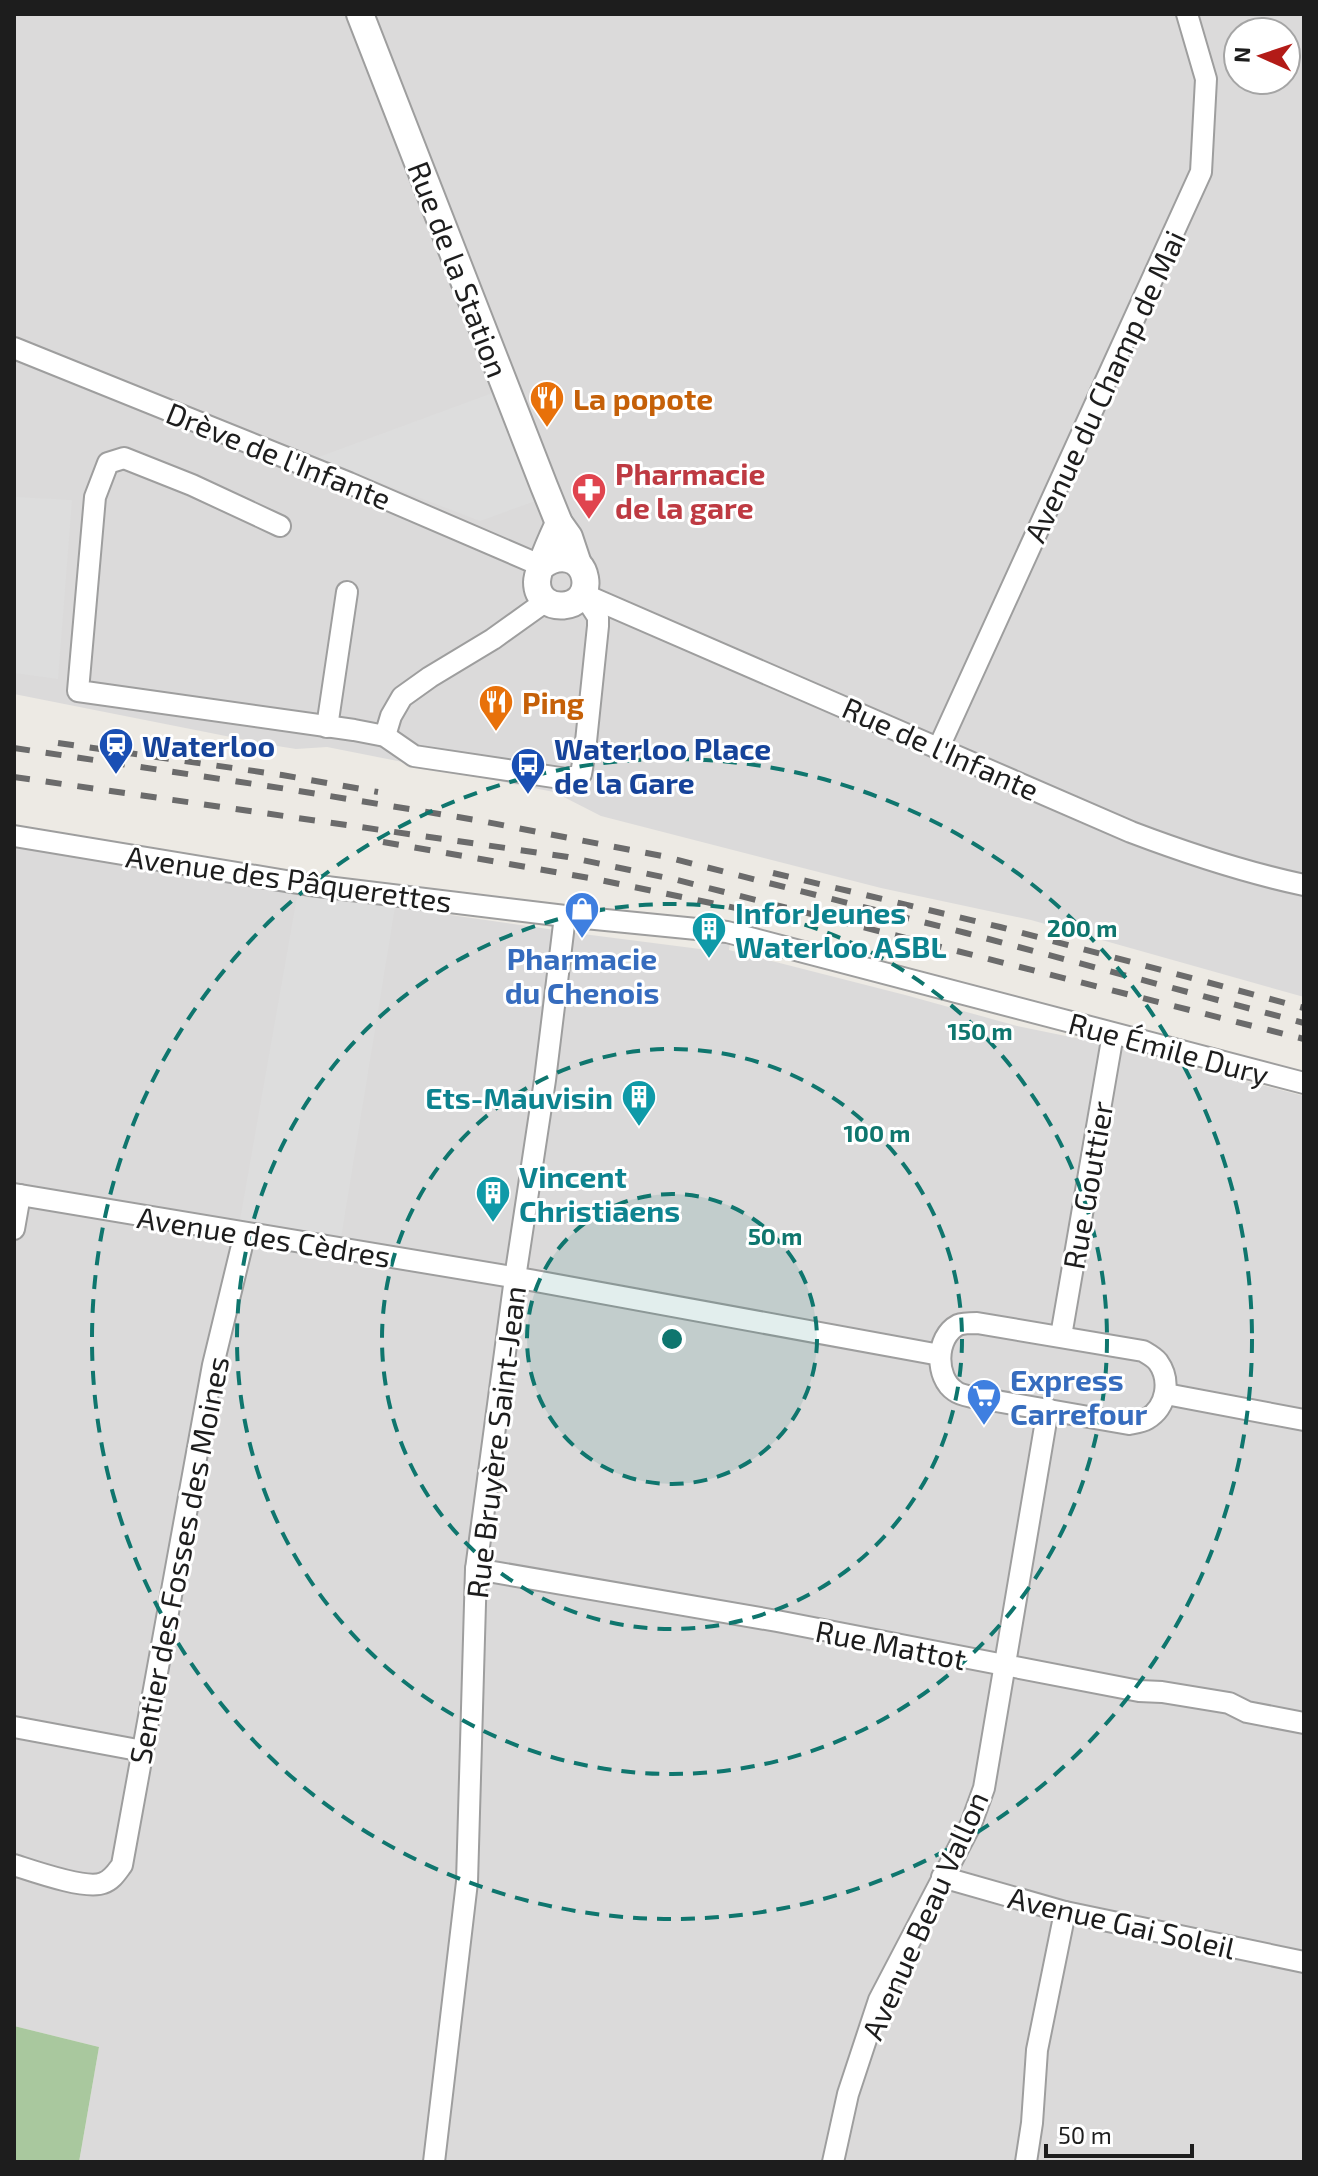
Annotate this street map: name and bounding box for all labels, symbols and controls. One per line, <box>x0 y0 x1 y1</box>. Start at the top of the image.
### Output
north arrow <box>1222 16 1302 96</box>
text: N <box>1228 46 1254 64</box>
street label: Rue de la Station <box>401 156 517 382</box>
street label: Avenue du Champ de Mai <box>1016 224 1192 548</box>
restaurant icon: La popote <box>528 379 566 429</box>
place label: La popote <box>573 380 713 416</box>
street label: Drève de l'Infante <box>162 394 396 516</box>
place label: Pharmacie de la gare <box>615 455 765 525</box>
pharmacy icon: Pharmacie de la gare <box>570 471 608 521</box>
restaurant icon: Ping <box>477 683 515 733</box>
place label: Ping <box>522 684 585 720</box>
street label: Rue de l'Infante <box>837 689 1045 807</box>
station icon: Waterloo <box>97 726 135 776</box>
place label: Waterloo <box>142 727 275 763</box>
place label: Waterloo Place de la Gare <box>554 730 771 800</box>
bus stop icon: Waterloo Place de la Gare <box>509 746 547 796</box>
street label: Avenue des Pâquerettes <box>124 837 454 919</box>
shop icon: Pharmacie du Chenois <box>563 890 601 940</box>
place label: Infor Jeunes Waterloo ASBL <box>735 894 947 964</box>
building icon: Infor Jeunes Waterloo ASBL <box>690 910 728 960</box>
text: 200 m <box>1047 913 1117 942</box>
place label: Pharmacie du Chenois <box>505 940 659 1010</box>
street label: Rue Émile Dury <box>1065 1004 1273 1092</box>
text: 150 m <box>947 1016 1013 1045</box>
building icon: Ets-Mauvisin <box>620 1078 658 1128</box>
place label: Ets-Mauvisin <box>425 1079 613 1115</box>
street label: Rue Gouttier <box>1055 1098 1119 1272</box>
text: 100 m <box>844 1118 910 1147</box>
place label: Vincent Christiaens <box>519 1158 680 1228</box>
building icon: Vincent Christiaens <box>474 1174 512 1224</box>
street label: Avenue des Cèdres <box>135 1198 393 1274</box>
text: 50 m <box>748 1221 802 1250</box>
street label: Rue Bruyère Saint-Jean <box>458 1284 532 1600</box>
centre of rings <box>658 1325 686 1353</box>
street label: Sentier des Fosses des Moines <box>121 1353 235 1767</box>
place label: Express Carrefour <box>1010 1361 1147 1431</box>
supermarket icon: Express Carrefour <box>965 1377 1003 1427</box>
street label: Rue Mattot <box>813 1612 969 1676</box>
street label: Avenue Beau Vallon <box>853 1785 995 2045</box>
street label: Avenue Gai Soleil <box>1005 1878 1239 1966</box>
scale bar <box>1046 2108 1192 2158</box>
text: 50 m <box>1058 2120 1112 2149</box>

